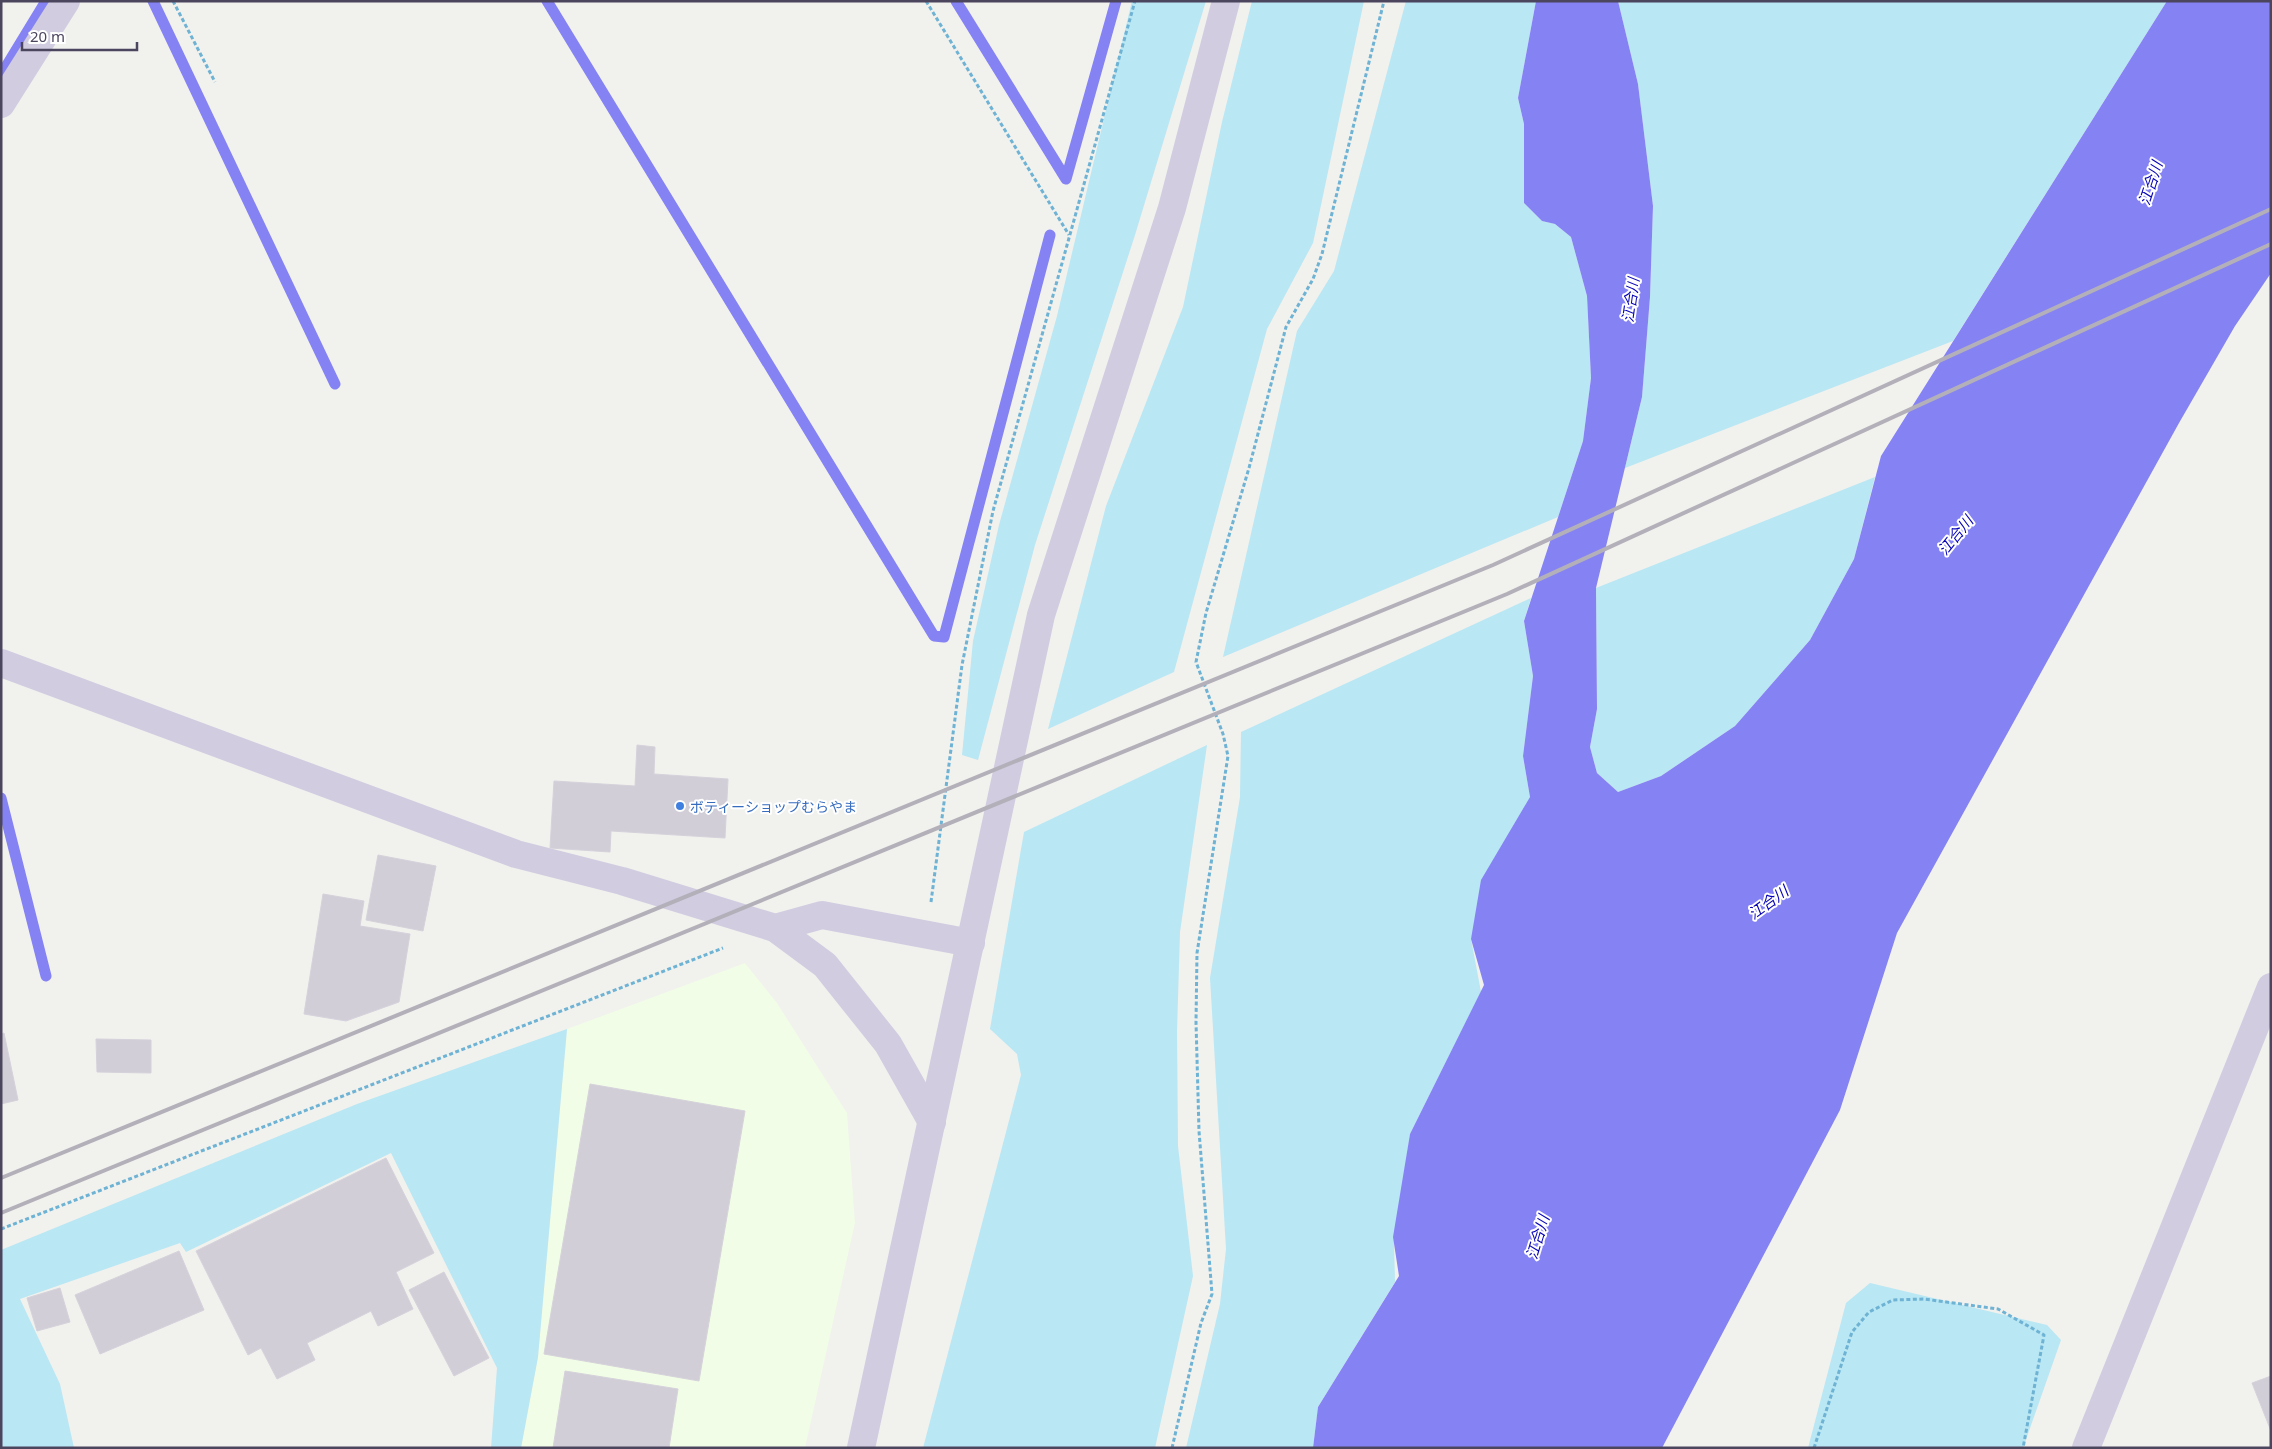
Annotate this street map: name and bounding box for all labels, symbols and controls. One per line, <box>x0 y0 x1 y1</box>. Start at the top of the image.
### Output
scale bar <box>22 20 138 52</box>
text: 20 m <box>30 26 65 46</box>
water label: 江合川 <box>2134 157 2167 207</box>
water label: 江合川 <box>1617 274 1643 324</box>
water label: 江合川 <box>1933 510 1978 559</box>
place label: ボティーショップむらやま <box>690 797 857 816</box>
marker: ボティーショップむらやま <box>674 800 686 812</box>
water label: 江合川 <box>1744 880 1794 923</box>
water label: 江合川 <box>1521 1211 1554 1261</box>

